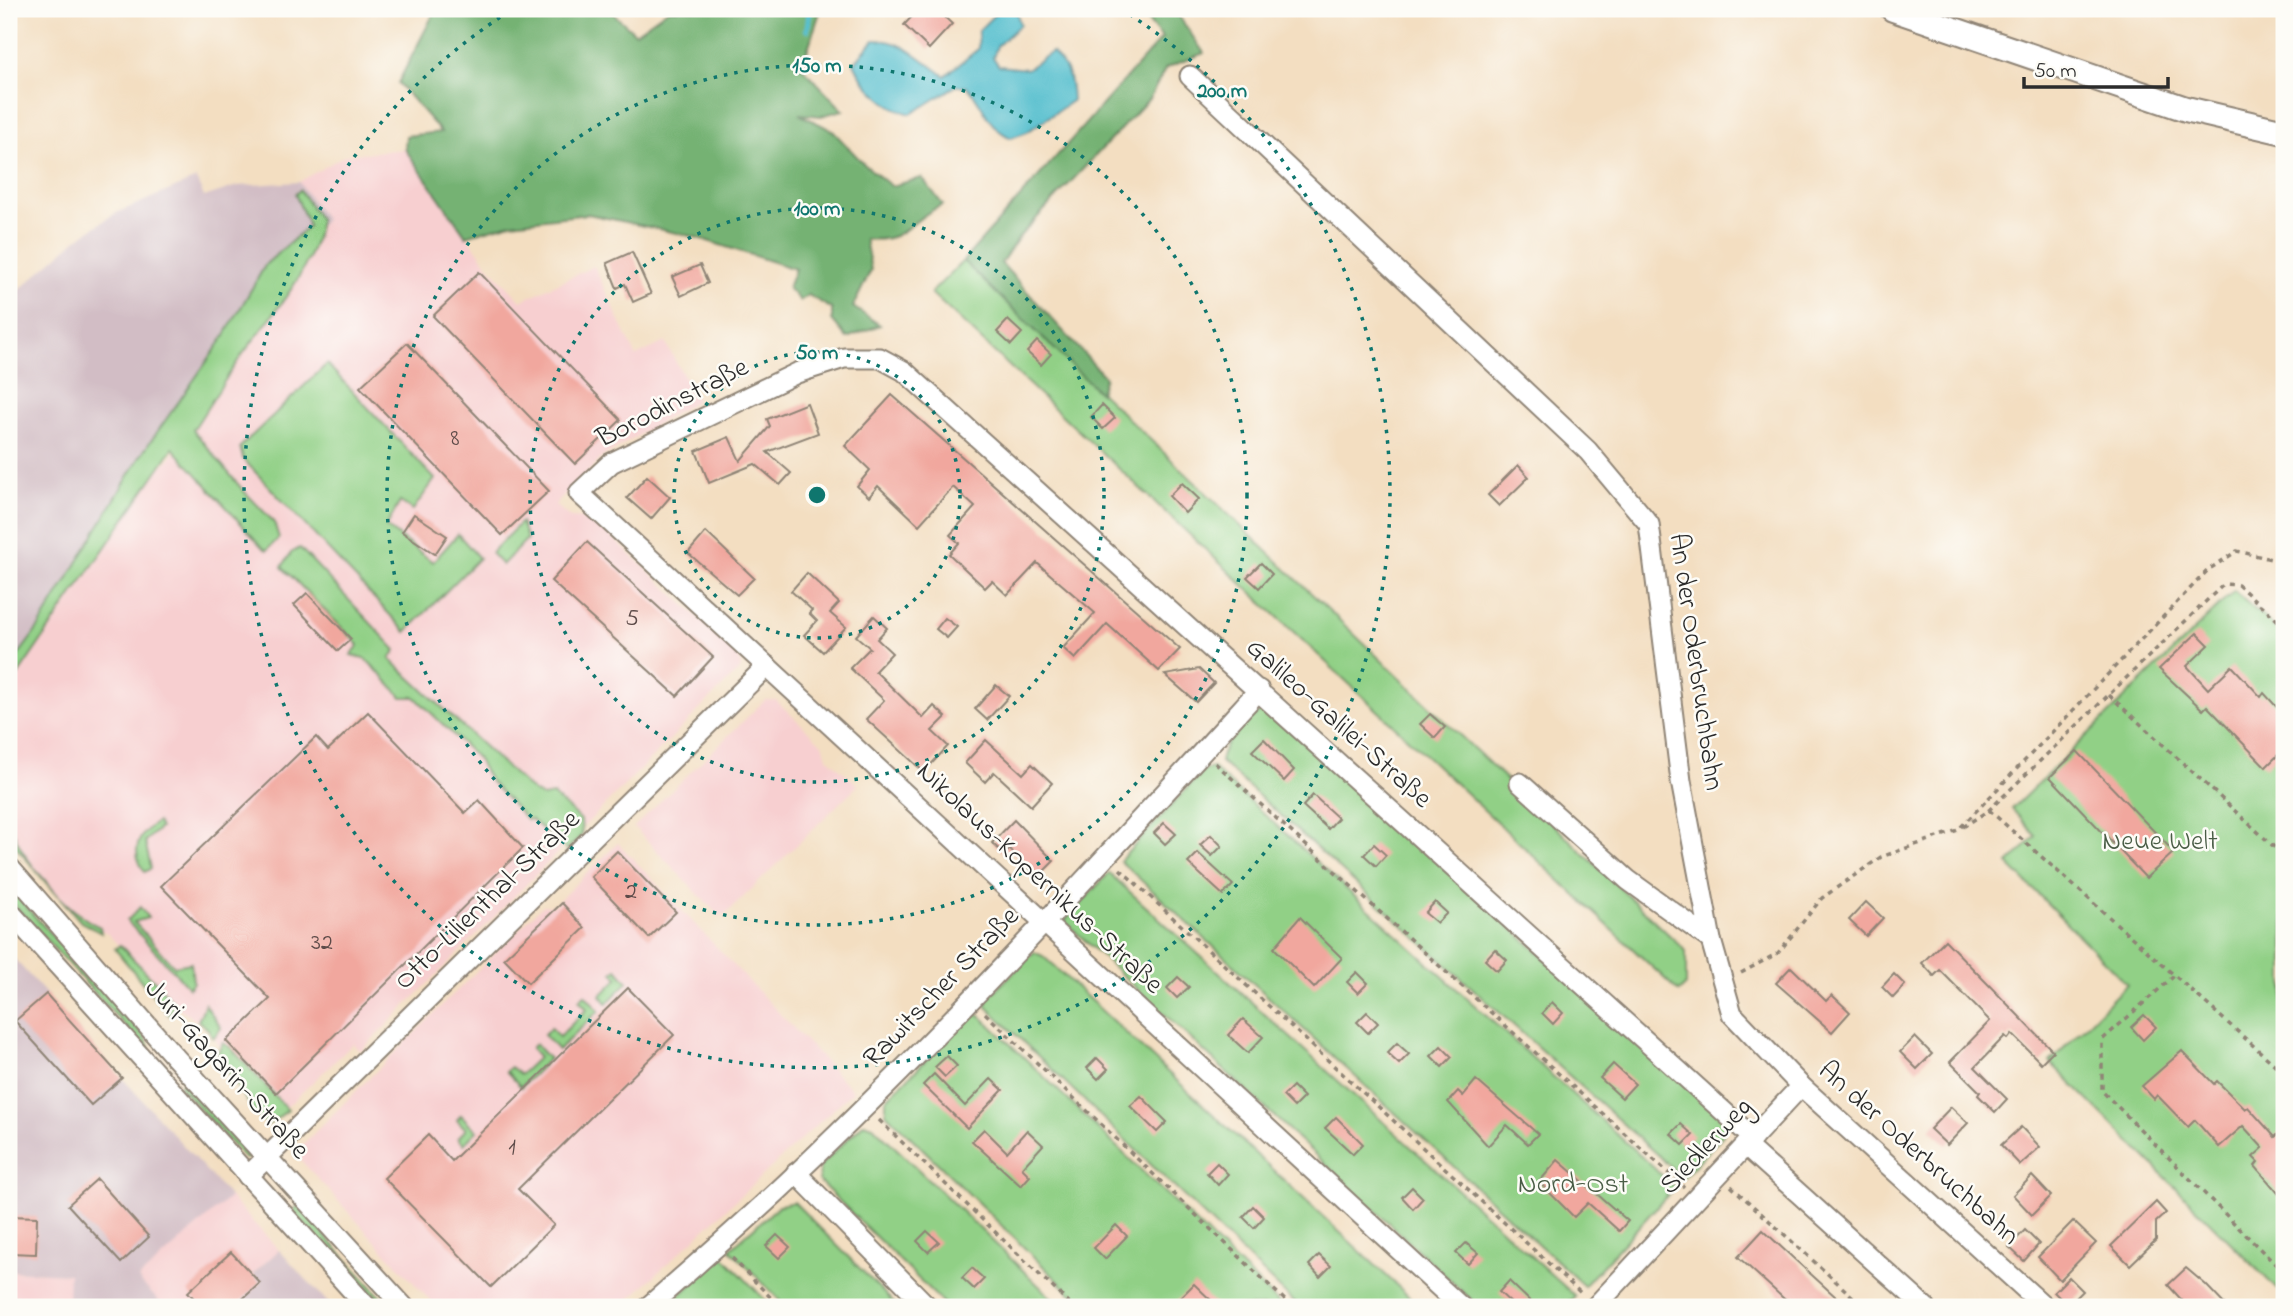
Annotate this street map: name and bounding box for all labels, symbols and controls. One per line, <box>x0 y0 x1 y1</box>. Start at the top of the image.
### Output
scale bar <box>2024 46 2167 90</box>
text: 150 m <box>792 52 842 82</box>
text: 50 m <box>2034 57 2077 87</box>
text: 200 m <box>1196 77 1247 107</box>
text: 100 m <box>794 195 840 225</box>
text: 50 m <box>796 339 838 369</box>
street label: Borodinstraße <box>589 348 757 460</box>
house number: 8 <box>451 422 460 457</box>
centre of rings <box>805 483 829 507</box>
street label: An der Oderbruchbahn <box>1657 531 1733 793</box>
house number: 5 <box>625 602 639 637</box>
street label: Galileo-Galilei-Straße <box>1236 629 1441 819</box>
street label: Nikolaus-Kopernikus-Straße <box>906 753 1172 1005</box>
street label: Otto-Lilienthal-Straße <box>386 801 591 1001</box>
park label: Neue Welt <box>2102 822 2218 863</box>
house number: 2 <box>625 875 637 910</box>
street label: Rawitscher Straße <box>854 898 1030 1078</box>
house number: 32 <box>311 926 333 961</box>
street label: Juri-Gagarin-Straße <box>134 971 319 1170</box>
street label: An der Oderbruchbahn <box>1808 1052 2028 1256</box>
street label: Siedlerweg <box>1651 1089 1763 1205</box>
house number: 1 <box>508 1131 516 1166</box>
park label: Nord-Ost <box>1518 1165 1628 1206</box>

